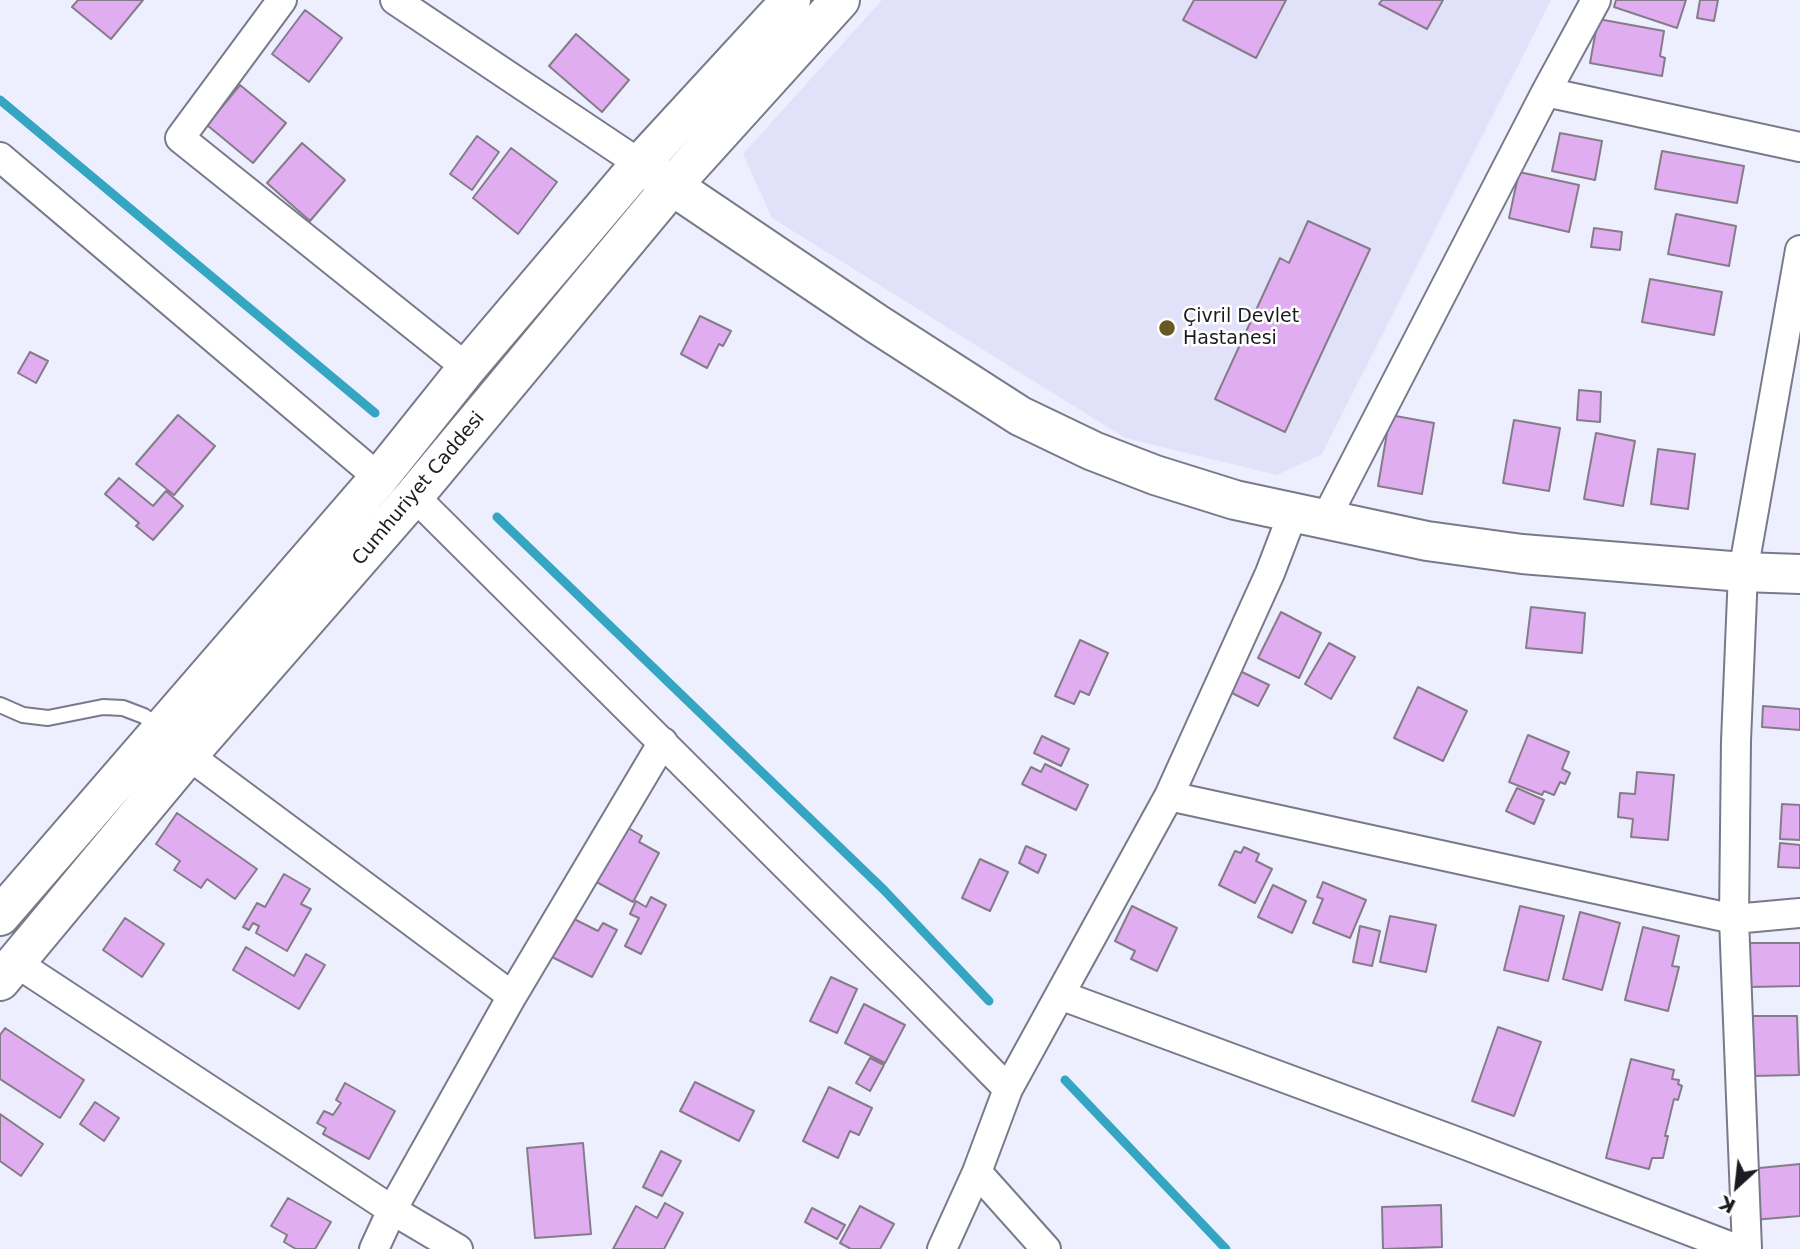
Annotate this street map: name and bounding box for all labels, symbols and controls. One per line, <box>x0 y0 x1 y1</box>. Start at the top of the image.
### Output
place label: Çivril Devlet Hastanesi <box>1183 306 1299 350</box>
marker: Çivril Devlet Hastanesi <box>1157 318 1177 338</box>
street label: Cumhuriyet Caddesi <box>348 408 490 570</box>
north arrow <box>1702 1151 1772 1221</box>
text: K <box>1716 1192 1739 1218</box>

